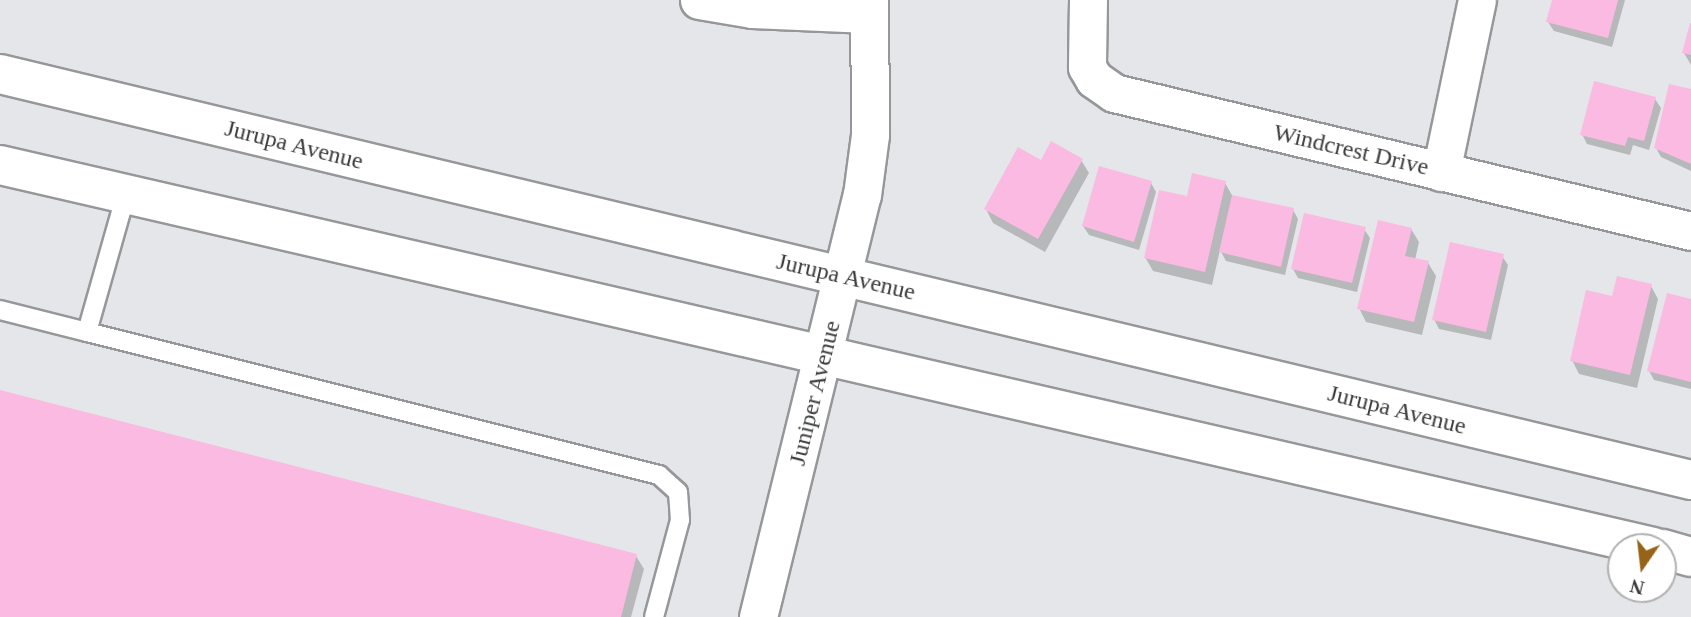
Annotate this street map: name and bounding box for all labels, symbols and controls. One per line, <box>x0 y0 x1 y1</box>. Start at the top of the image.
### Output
street label: Jurupa Avenue <box>221 114 367 176</box>
street label: Windcrest Drive <box>1271 118 1431 182</box>
street label: Jurupa Avenue <box>773 247 919 307</box>
street label: Juniper Avenue <box>783 317 847 469</box>
street label: Jurupa Avenue <box>1324 379 1470 441</box>
north arrow <box>1607 533 1677 603</box>
text: N <box>1628 575 1646 599</box>

